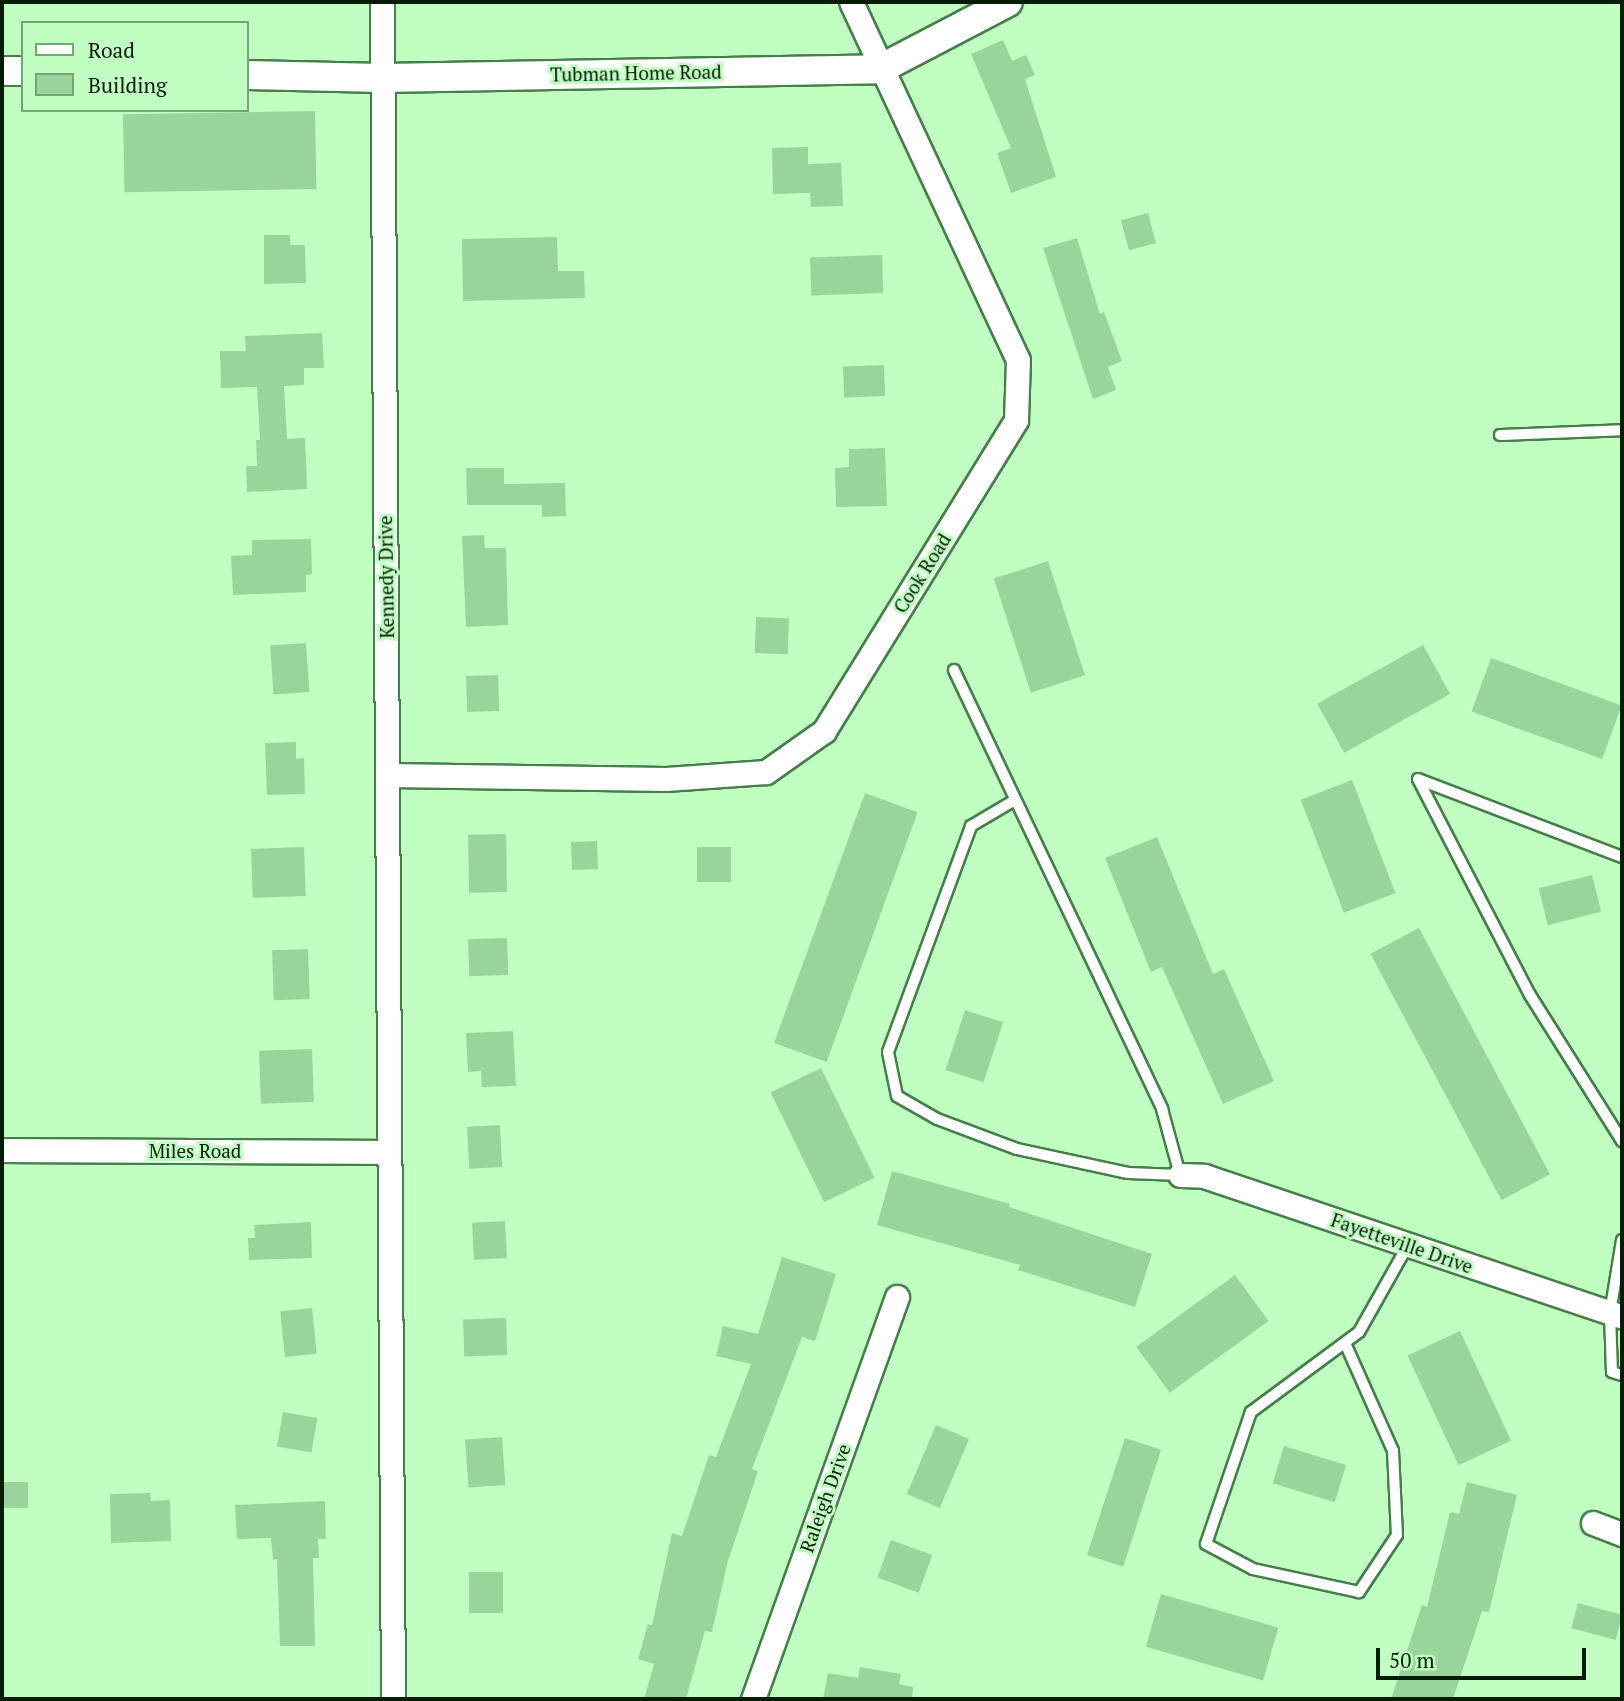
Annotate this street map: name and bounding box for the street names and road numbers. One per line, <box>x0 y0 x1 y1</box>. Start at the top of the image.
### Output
street label: Tubman Home Road <box>550 60 722 86</box>
street label: Kennedy Drive <box>374 515 398 639</box>
street label: Cook Road <box>889 529 955 617</box>
street label: Miles Road <box>149 1140 241 1162</box>
street label: Fayetteville Drive <box>1328 1208 1476 1278</box>
street label: Raleigh Drive <box>795 1441 855 1555</box>

